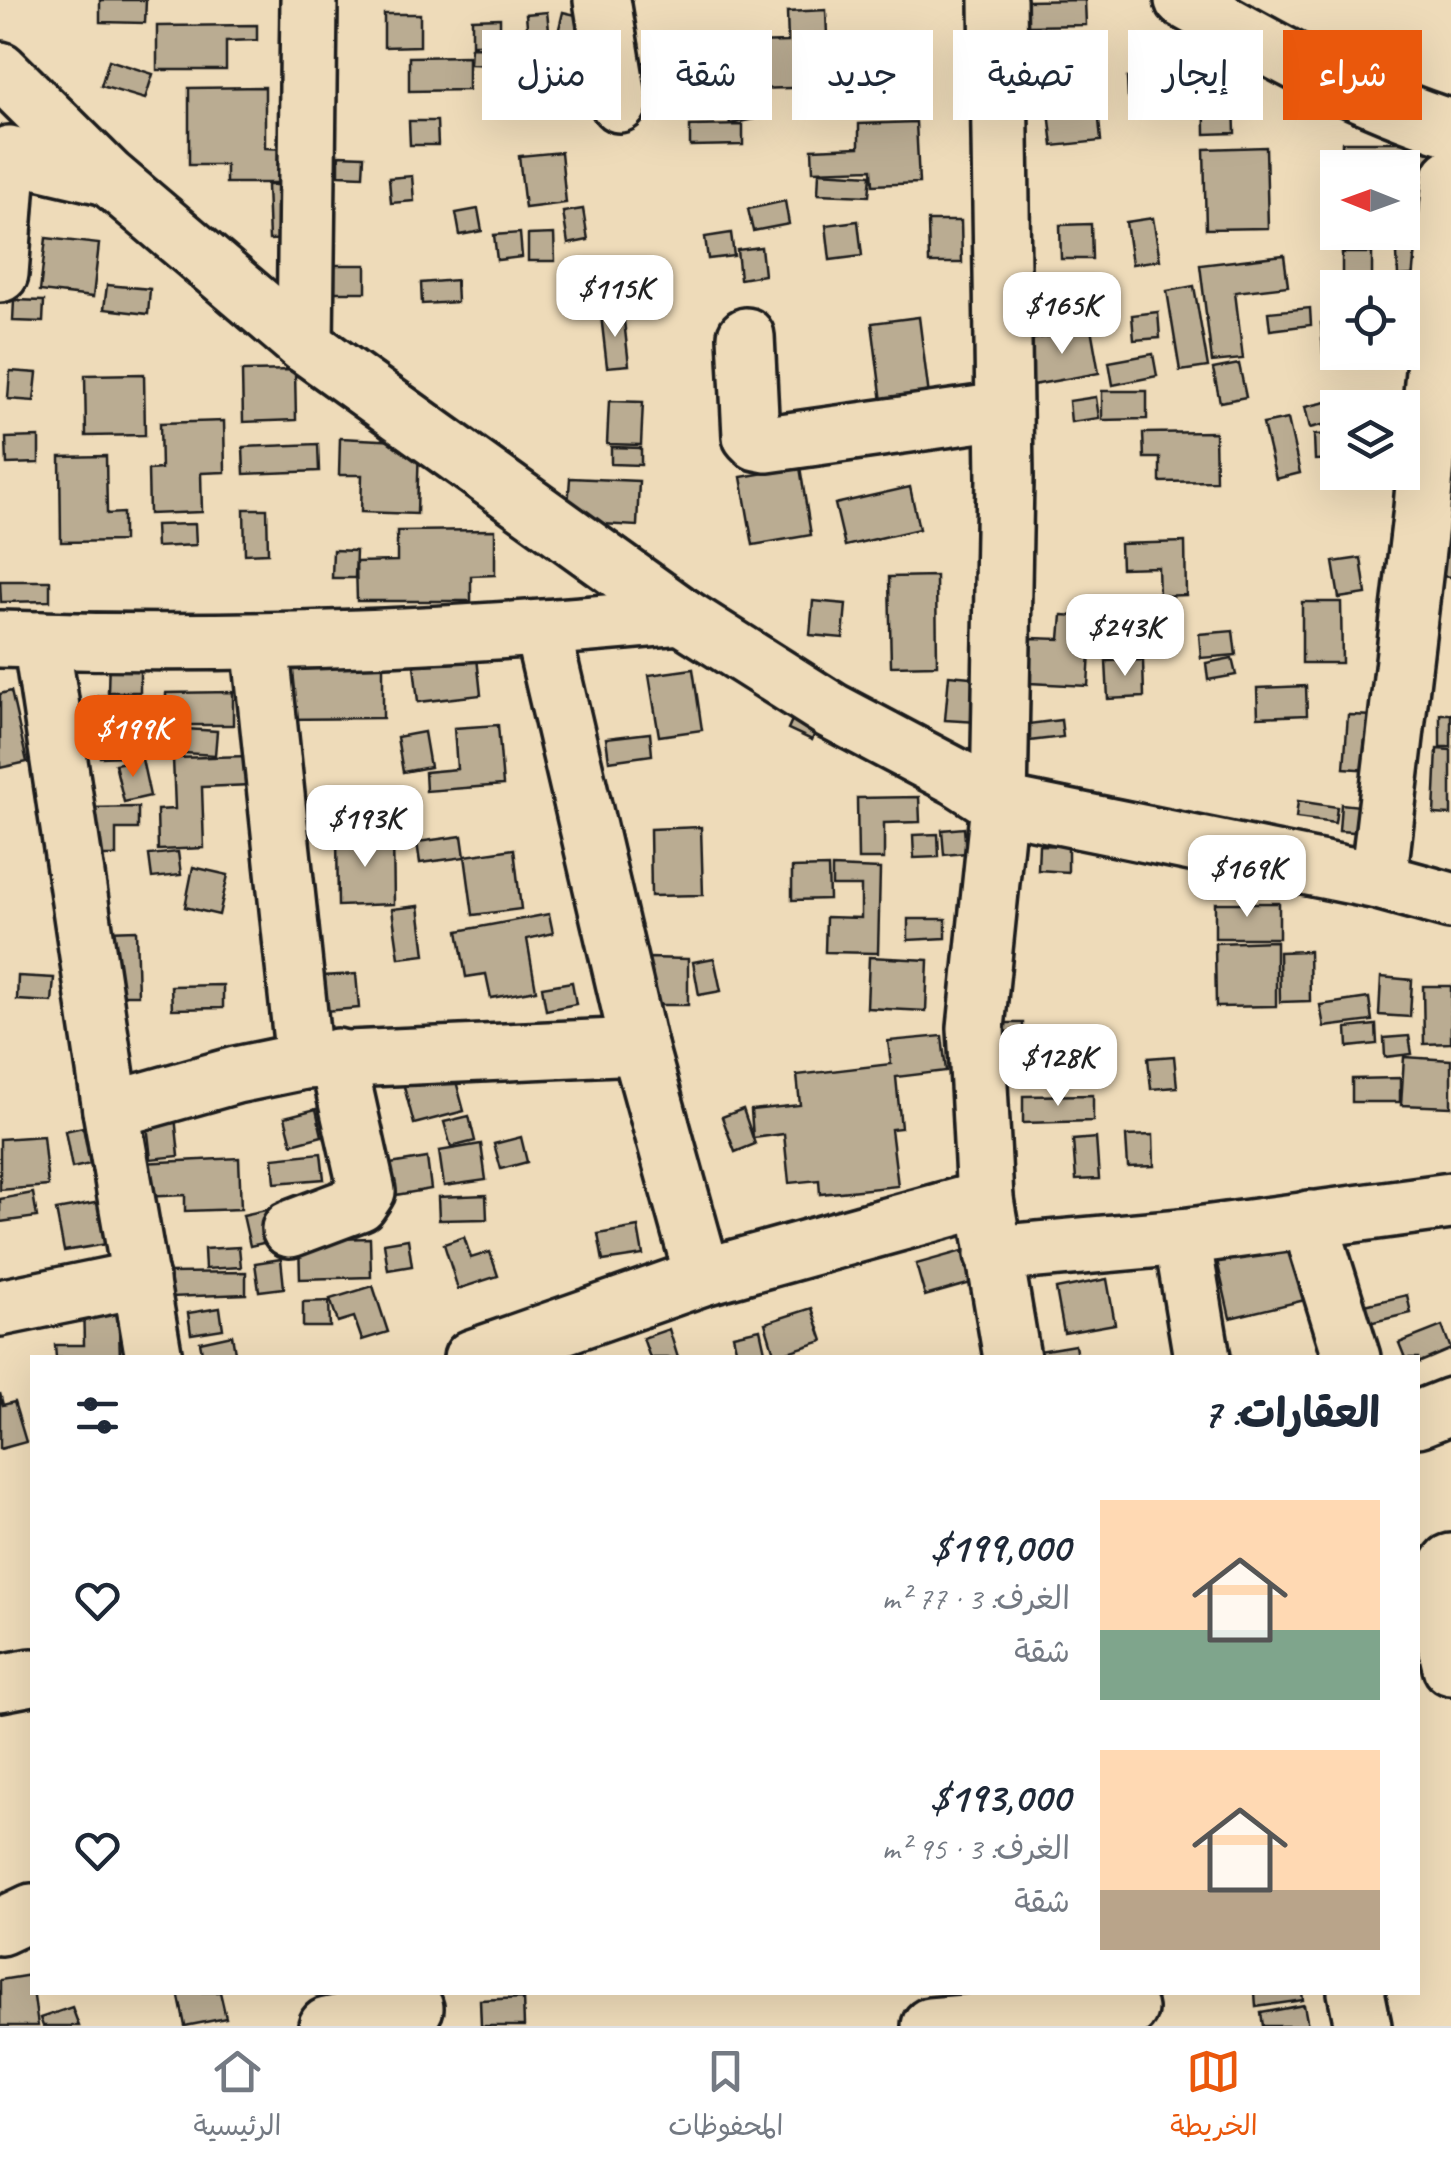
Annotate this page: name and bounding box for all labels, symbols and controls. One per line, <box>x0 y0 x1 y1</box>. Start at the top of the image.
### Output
chip: منزل <box>482 30 621 120</box>
chip: شقة <box>641 30 772 120</box>
chip: جديد <box>792 30 933 120</box>
chip: تصفية <box>953 30 1108 120</box>
chip: إيجار <box>1128 30 1263 120</box>
chip: شراء <box>1283 30 1422 120</box>
north arrow <box>1320 150 1420 250</box>
map controls <box>1320 150 1420 490</box>
pin: $115K <box>545 255 685 340</box>
text: $115K <box>578 267 652 308</box>
button: locate <box>1320 270 1420 370</box>
pin: $165K <box>992 272 1132 357</box>
text: $165K <box>1025 284 1099 325</box>
button: layers <box>1320 390 1420 490</box>
pin: $243K <box>1055 594 1195 679</box>
text: $243K <box>1088 606 1162 647</box>
pin: $199K <box>63 695 203 780</box>
text: $199K <box>96 707 170 748</box>
pin: $193K <box>295 785 435 870</box>
text: $193K <box>328 797 402 838</box>
pin: $169K <box>1177 835 1317 920</box>
text: $169K <box>1210 847 1284 888</box>
pin: $128K <box>988 1024 1128 1109</box>
text: $128K <box>1021 1036 1095 1077</box>
text: العقارات: 7 <box>1202 1387 1380 1440</box>
icon: filters <box>70 1388 125 1443</box>
text: $199,000 <box>930 1521 1070 1574</box>
icon: home <box>1180 1540 1300 1660</box>
icon: heart <box>70 1573 125 1628</box>
text: الغرف: 3 · 77 m² <box>882 1578 1070 1619</box>
text: شقة <box>1014 1631 1070 1672</box>
text: $193,000 <box>930 1771 1070 1824</box>
icon: home <box>1180 1790 1300 1910</box>
icon: heart <box>70 1823 125 1878</box>
text: الغرف: 3 · 95 m² <box>882 1828 1070 1869</box>
text: شقة <box>1014 1881 1070 1922</box>
tab: الرئيسية <box>193 2044 281 2150</box>
tab: المحفوظات <box>668 2044 783 2150</box>
tab: الخريطة <box>1170 2044 1258 2150</box>

